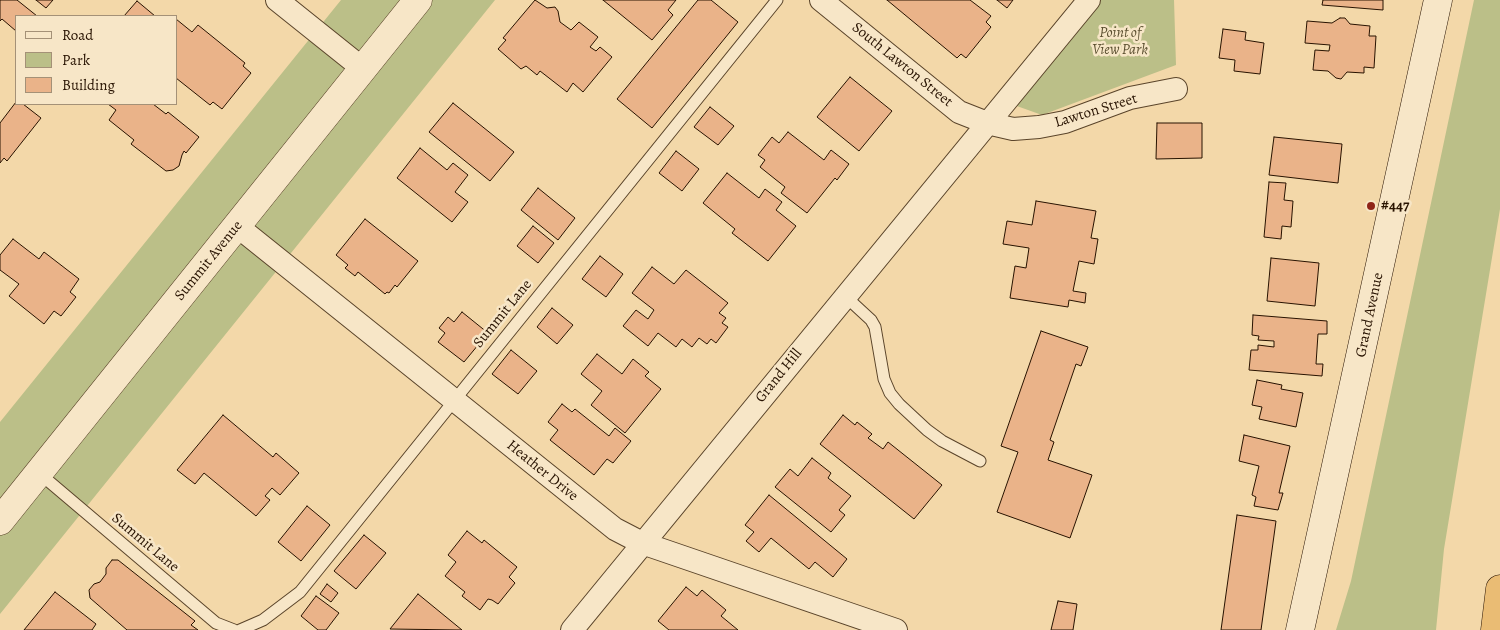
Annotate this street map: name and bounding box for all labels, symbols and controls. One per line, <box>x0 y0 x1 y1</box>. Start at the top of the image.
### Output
legend <box>15 15 178 105</box>
street label: South Lawton Street <box>848 19 956 111</box>
park label: Point of View Park <box>1092 24 1148 59</box>
text: Road <box>62 25 93 45</box>
text: Park <box>62 50 90 70</box>
text: Building <box>62 75 115 95</box>
street label: Lawton Street <box>1053 90 1139 132</box>
place label: #447 <box>1381 197 1409 215</box>
marker: #447 <box>1365 200 1377 212</box>
street label: Summit Avenue <box>171 217 247 305</box>
street label: Grand Avenue <box>1352 271 1388 359</box>
street label: Summit Lane <box>470 276 536 352</box>
street label: Grand Hill <box>752 345 806 407</box>
street label: Heather Drive <box>503 437 581 505</box>
street label: Summit Lane <box>108 510 182 576</box>

